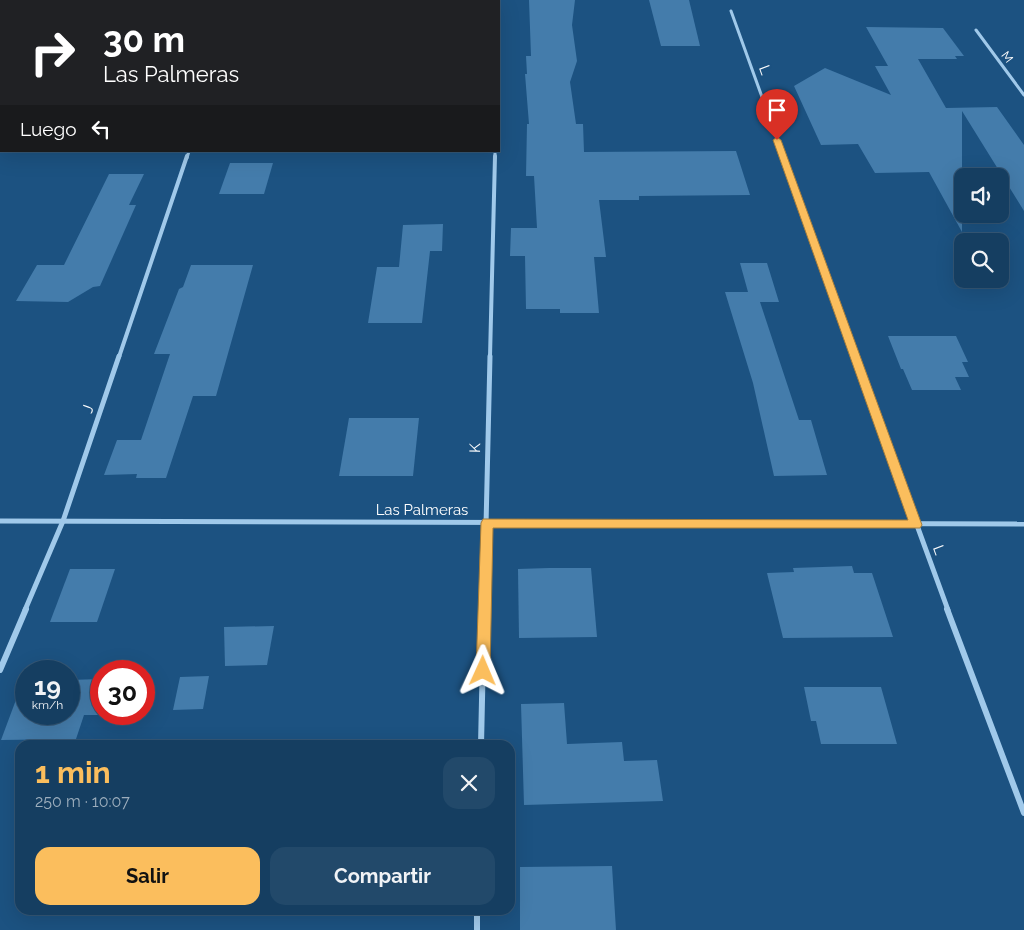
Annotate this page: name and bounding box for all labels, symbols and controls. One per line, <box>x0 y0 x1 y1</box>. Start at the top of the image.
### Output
text: 30 m <box>103 19 185 60</box>
icon: right <box>20 20 85 85</box>
street label: M <box>998 49 1016 65</box>
text: Las Palmeras <box>103 61 239 87</box>
street label: L <box>755 63 775 77</box>
pin <box>756 89 798 140</box>
icon: arrive <box>763 96 791 124</box>
icon: left <box>87 115 115 143</box>
text: Luego <box>20 118 77 140</box>
map controls <box>954 168 1009 288</box>
button: sound <box>954 168 1009 223</box>
button: search <box>954 233 1009 288</box>
street label: J <box>78 403 98 415</box>
street label: K <box>466 443 484 453</box>
street label: Las Palmeras <box>376 501 468 519</box>
street label: L <box>929 543 949 557</box>
position arrow <box>456 644 508 696</box>
speed limit sign: 30 <box>90 660 155 725</box>
text: 19 <box>34 671 61 701</box>
text: km/h <box>32 698 63 712</box>
text: 1 min <box>35 755 111 790</box>
button: close <box>443 757 495 809</box>
text: 250 m · 10:07 <box>35 792 130 811</box>
button: Salir <box>35 847 260 905</box>
button: Compartir <box>270 847 495 905</box>

